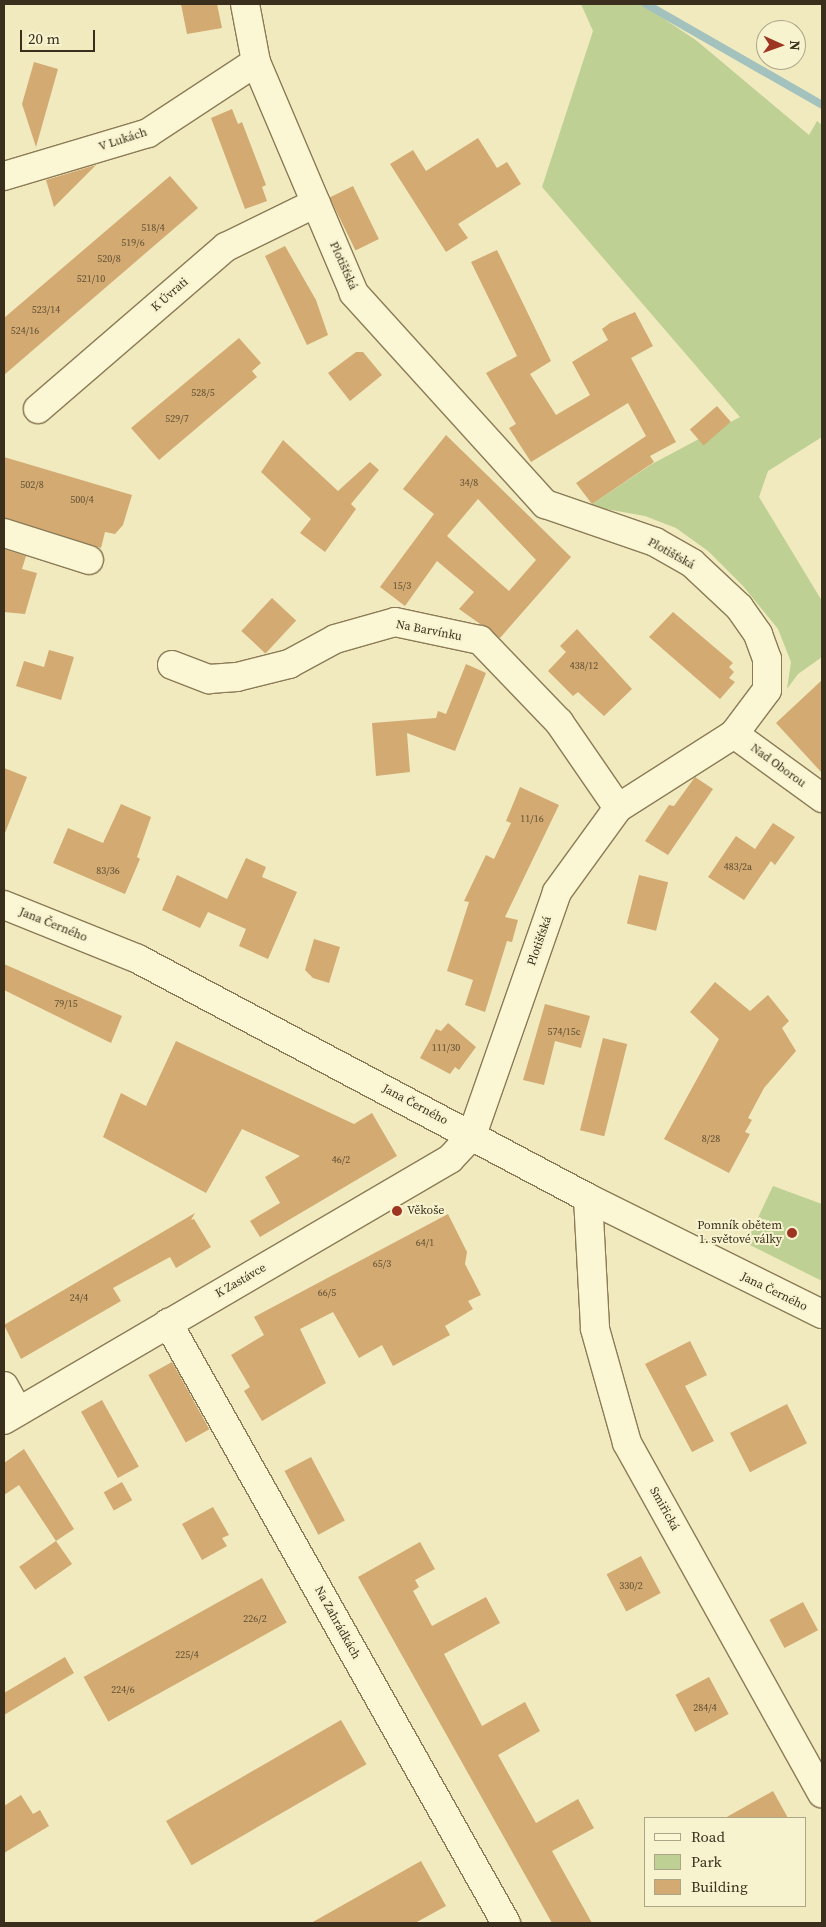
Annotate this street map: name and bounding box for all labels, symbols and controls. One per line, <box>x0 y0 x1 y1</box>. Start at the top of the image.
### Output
scale bar <box>22 20 98 52</box>
north arrow <box>756 20 806 70</box>
text: 20 m <box>28 28 60 49</box>
text: N <box>785 40 805 51</box>
street label: V Lukách <box>97 125 149 155</box>
house number: 518/4 <box>141 222 165 234</box>
house number: 519/6 <box>121 237 145 249</box>
street label: Plotišťská <box>326 240 360 292</box>
house number: 520/8 <box>97 253 121 265</box>
house number: 521/10 <box>77 273 105 285</box>
street label: K Úvrati <box>149 275 191 315</box>
house number: 523/14 <box>32 304 60 316</box>
house number: 524/16 <box>11 325 39 337</box>
house number: 528/5 <box>191 387 215 399</box>
house number: 529/7 <box>165 413 189 425</box>
house number: 34/8 <box>460 477 478 489</box>
house number: 502/8 <box>20 479 44 491</box>
house number: 500/4 <box>70 494 94 506</box>
street label: Plotišťská <box>645 535 697 573</box>
house number: 15/3 <box>393 580 411 592</box>
street label: Na Barvínku <box>395 618 463 644</box>
house number: 438/12 <box>570 660 598 672</box>
street label: Nad Oborou <box>748 741 808 791</box>
house number: 11/16 <box>520 813 544 825</box>
house number: 483/2a <box>724 861 752 873</box>
house number: 83/36 <box>96 865 120 877</box>
street label: Jana Černého <box>17 905 89 945</box>
street label: Plotišťská <box>525 914 555 968</box>
house number: 79/15 <box>54 998 78 1010</box>
house number: 574/15c <box>547 1026 581 1038</box>
house number: 111/30 <box>432 1042 460 1054</box>
street label: Jana Černého <box>380 1082 450 1128</box>
house number: 8/28 <box>702 1133 720 1145</box>
house number: 46/2 <box>332 1154 350 1166</box>
place label: Věkoše <box>407 1204 444 1218</box>
marker: Věkoše <box>391 1205 403 1217</box>
place label: Pomník obětem 1. světové války <box>697 1219 782 1247</box>
marker: Pomník obětem 1. světové války <box>786 1227 798 1239</box>
house number: 64/1 <box>416 1237 434 1249</box>
house number: 65/3 <box>373 1258 391 1270</box>
street label: K Zastávce <box>213 1261 269 1301</box>
street label: Jana Černého <box>738 1270 810 1314</box>
house number: 66/5 <box>318 1287 336 1299</box>
house number: 24/4 <box>70 1292 88 1304</box>
street label: Smiřická <box>646 1485 682 1533</box>
house number: 330/2 <box>619 1580 643 1592</box>
street label: Na Zahrádkách <box>311 1584 363 1662</box>
house number: 226/2 <box>243 1613 267 1625</box>
house number: 225/4 <box>175 1649 199 1661</box>
house number: 224/6 <box>111 1684 135 1696</box>
house number: 284/4 <box>693 1702 717 1714</box>
legend <box>644 1817 806 1907</box>
text: Road <box>691 1826 725 1847</box>
text: Park <box>691 1851 722 1872</box>
text: Building <box>691 1876 748 1897</box>

